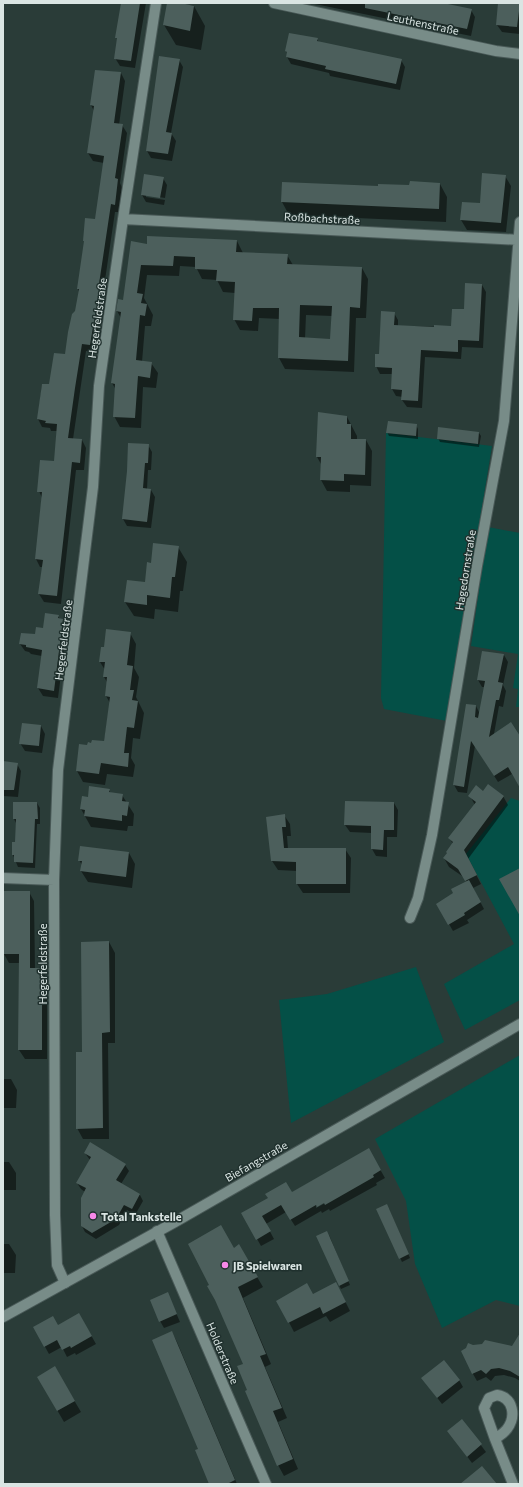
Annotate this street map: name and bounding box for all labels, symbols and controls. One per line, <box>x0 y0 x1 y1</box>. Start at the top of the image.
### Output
street label: Leuthenstraße <box>386 9 460 37</box>
street label: Roßbachstraße <box>284 210 361 226</box>
street label: Hegerfeldstraße <box>85 277 109 359</box>
street label: Hagedornstraße <box>452 529 478 611</box>
street label: Hegerfeldstraße <box>52 599 74 681</box>
street label: Hegerfeldstraße <box>36 923 49 1005</box>
street label: Biefangstraße <box>222 1138 290 1184</box>
place label: Total Tankstelle <box>101 1210 182 1223</box>
marker: Total Tankstelle <box>88 1211 98 1221</box>
place label: JB Spielwaren <box>233 1259 302 1273</box>
marker: JB Spielwaren <box>220 1260 230 1270</box>
street label: Holderstraße <box>204 1320 242 1386</box>

